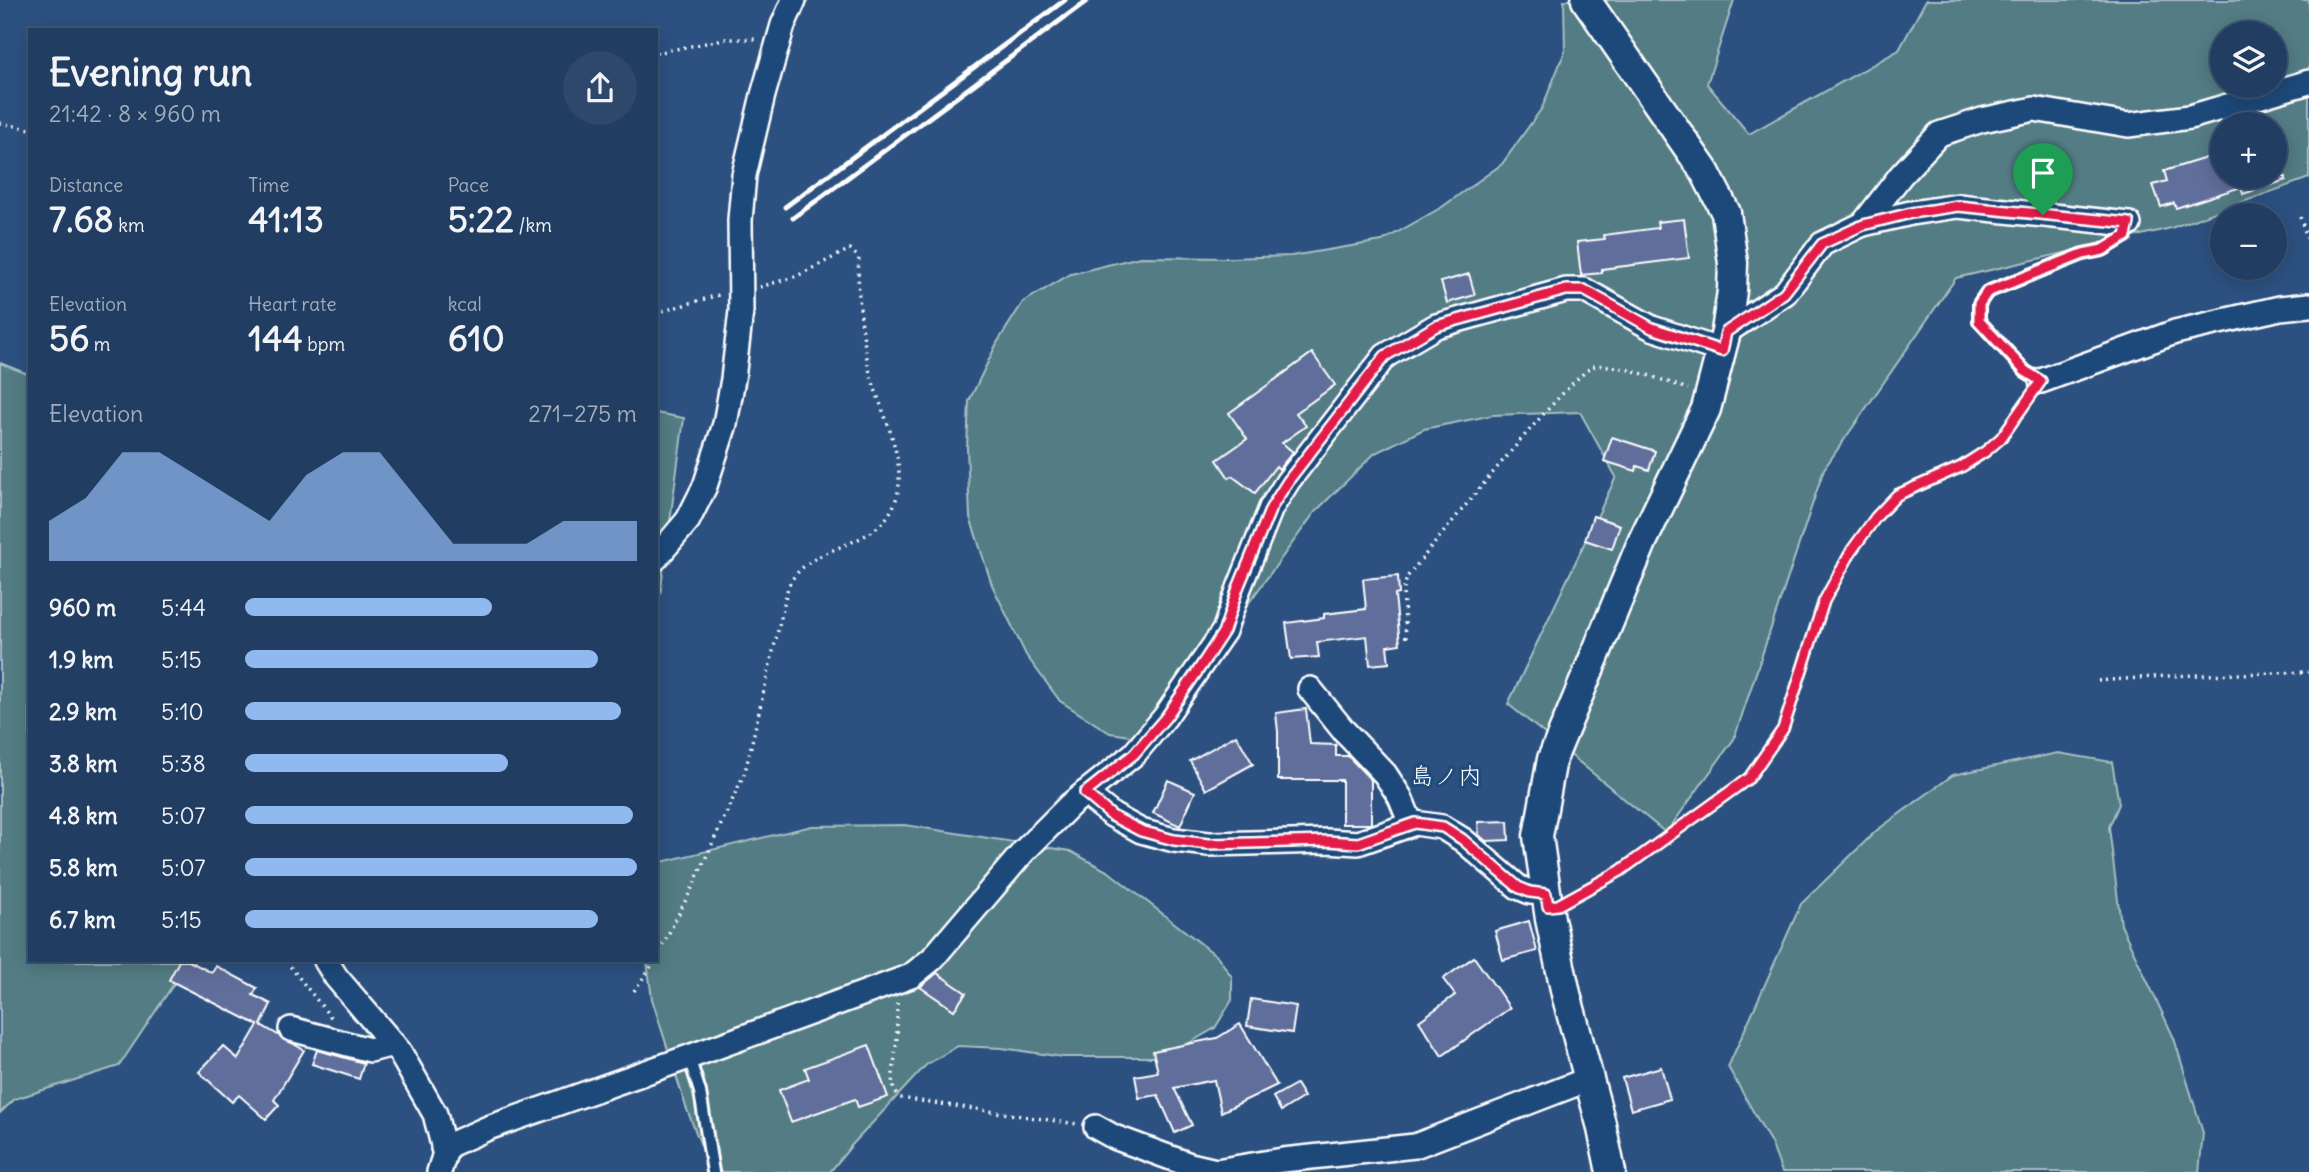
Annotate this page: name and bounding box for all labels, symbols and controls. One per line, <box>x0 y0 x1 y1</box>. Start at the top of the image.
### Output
map controls <box>2210 21 2287 280</box>
button: layers <box>2210 21 2287 98</box>
text: Evening run <box>49 49 252 96</box>
button: share <box>563 51 637 125</box>
text: 21:42 · 8 × 960 m <box>49 99 221 128</box>
button: + <box>2210 112 2287 189</box>
pin <box>2013 143 2073 215</box>
icon: arrive <box>2024 154 2062 192</box>
text: Distance <box>49 173 123 197</box>
text: Time <box>248 173 289 197</box>
text: Pace <box>448 173 489 197</box>
text: 7.68 <box>49 197 114 241</box>
text: 41:13 <box>248 197 324 241</box>
text: 5:22 <box>448 197 514 241</box>
button: − <box>2210 203 2287 280</box>
text: km <box>114 213 145 237</box>
text: /km <box>514 213 552 237</box>
text: Elevation <box>49 292 127 316</box>
text: Heart rate <box>248 292 336 316</box>
text: kcal <box>448 292 482 316</box>
text: 56 <box>49 316 89 360</box>
text: 144 <box>248 316 303 360</box>
text: 610 <box>448 316 505 360</box>
text: m <box>89 332 111 356</box>
text: bpm <box>303 332 345 356</box>
text: Elevation <box>49 399 143 428</box>
text: 271–275 m <box>528 399 637 428</box>
text: 960 m <box>49 593 116 622</box>
text: 5:44 <box>161 593 206 622</box>
text: 1.9 km <box>49 645 114 674</box>
text: 5:15 <box>161 645 202 674</box>
text: 2.9 km <box>49 697 117 726</box>
text: 5:10 <box>161 697 204 726</box>
text: 3.8 km <box>49 749 117 778</box>
text: 5:38 <box>161 749 206 778</box>
district label: 島ノ内 <box>1410 760 1482 790</box>
text: 4.8 km <box>49 801 118 830</box>
text: 5:07 <box>161 801 206 830</box>
text: 5.8 km <box>49 853 118 882</box>
text: 5:07 <box>161 853 206 882</box>
text: 6.7 km <box>49 905 116 934</box>
text: 5:15 <box>161 905 202 934</box>

